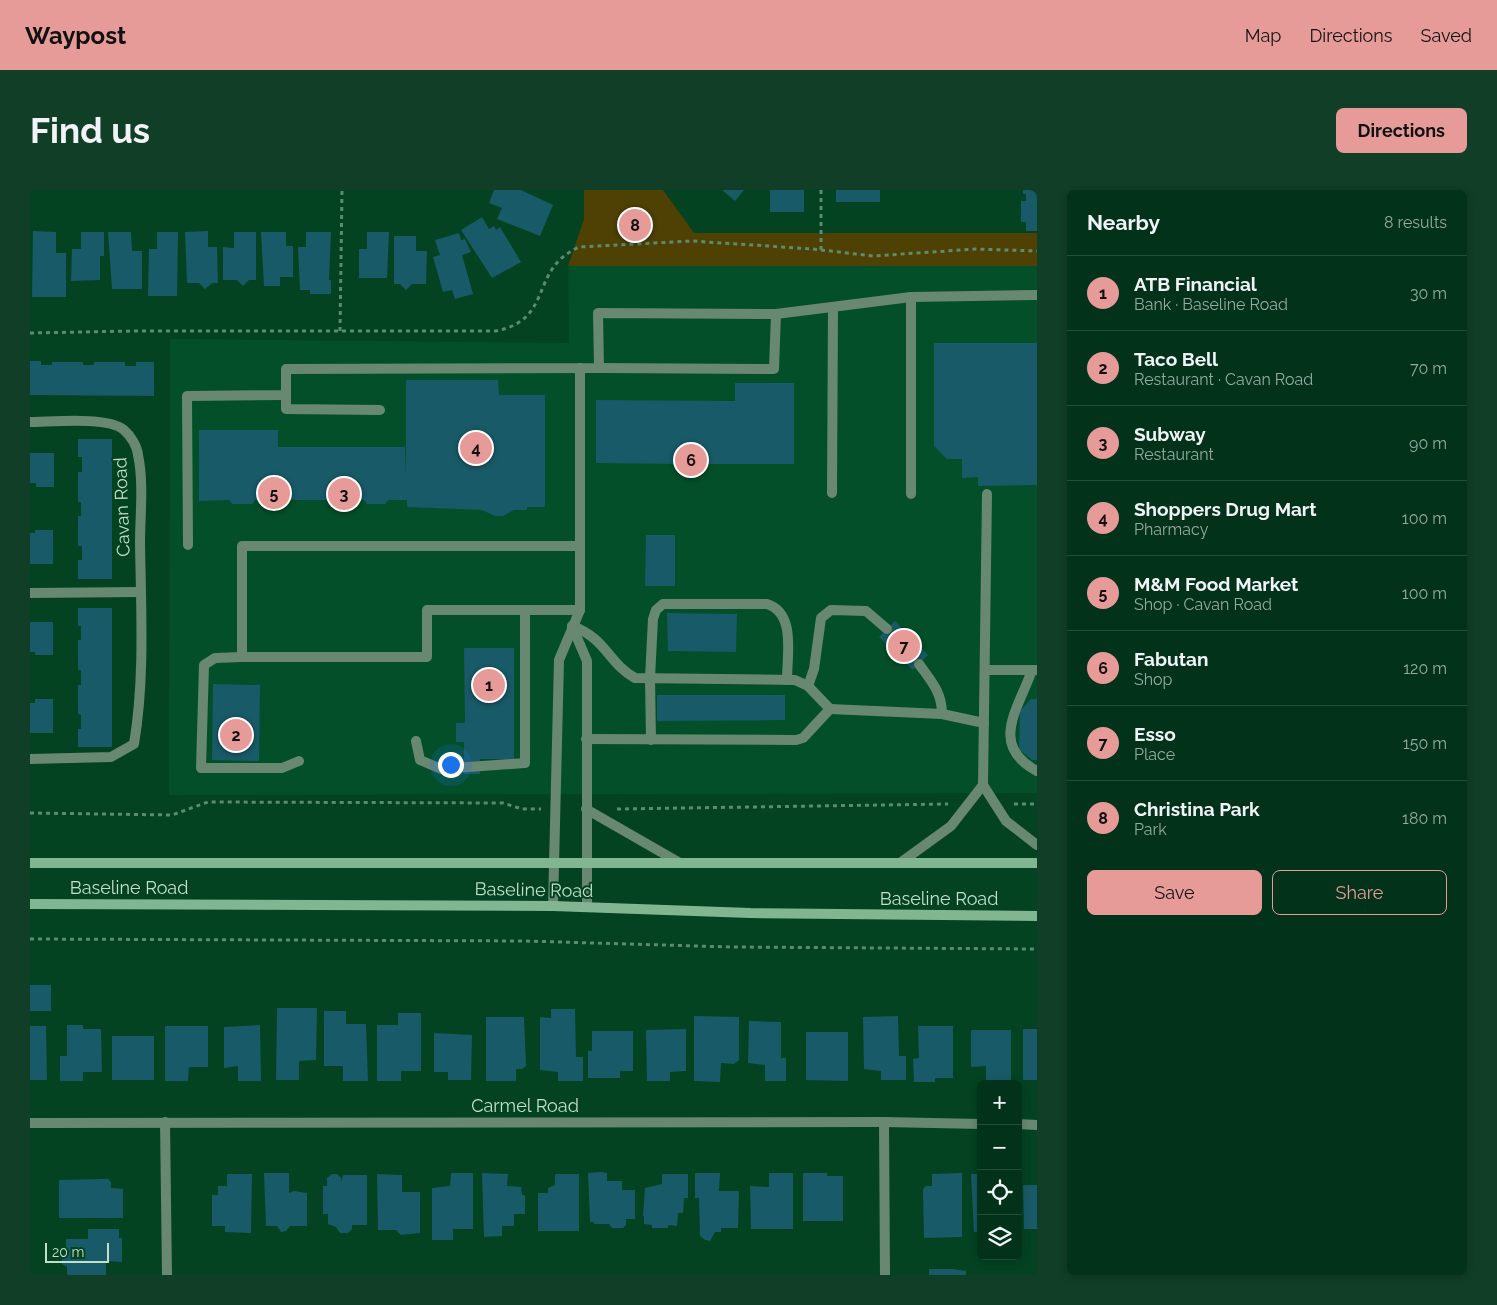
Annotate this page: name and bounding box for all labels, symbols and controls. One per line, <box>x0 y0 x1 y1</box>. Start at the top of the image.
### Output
text: Waypost <box>25 21 126 50</box>
text: Map <box>1245 25 1281 46</box>
text: Directions <box>1309 25 1393 46</box>
text: Saved <box>1421 25 1472 46</box>
button: Directions <box>1336 108 1467 153</box>
text: Find us <box>30 110 150 151</box>
pin: 8 <box>619 206 651 244</box>
text: Nearby <box>1087 210 1160 235</box>
text: 8 results <box>1384 213 1447 232</box>
text: ATB Financial <box>1134 273 1257 295</box>
text: 1 <box>1099 284 1107 303</box>
text: 30 m <box>1410 284 1447 303</box>
text: Bank · Baseline Road <box>1134 295 1288 314</box>
text: Taco Bell <box>1134 348 1218 370</box>
text: 2 <box>1098 359 1108 378</box>
text: 70 m <box>1410 359 1447 378</box>
text: Restaurant · Cavan Road <box>1134 370 1313 389</box>
text: Subway <box>1134 423 1206 445</box>
pin: 4 <box>460 429 492 467</box>
text: 3 <box>1099 434 1107 453</box>
text: 90 m <box>1409 434 1447 453</box>
pin: 6 <box>675 441 707 479</box>
text: Restaurant <box>1134 445 1214 464</box>
street label: Cavan Road <box>109 457 134 557</box>
pin: 5 <box>258 474 290 512</box>
pin: 3 <box>328 475 360 513</box>
text: Shoppers Drug Mart <box>1134 498 1317 520</box>
text: 4 <box>1098 509 1108 528</box>
text: 100 m <box>1402 509 1447 528</box>
text: Pharmacy <box>1134 520 1208 539</box>
text: M&M Food Market <box>1134 573 1298 595</box>
text: 5 <box>1099 584 1107 603</box>
text: 100 m <box>1402 584 1447 603</box>
text: Shop · Cavan Road <box>1134 595 1272 614</box>
pin: 7 <box>888 627 920 665</box>
text: Fabutan <box>1134 648 1208 670</box>
text: 6 <box>1098 659 1108 678</box>
text: 120 m <box>1403 659 1447 678</box>
pin: 1 <box>473 666 505 704</box>
text: Shop <box>1134 670 1172 689</box>
pin: 2 <box>220 716 252 754</box>
text: Esso <box>1134 723 1176 745</box>
text: 7 <box>1099 734 1107 753</box>
text: 150 m <box>1403 734 1447 753</box>
text: Place <box>1134 745 1175 764</box>
your location <box>438 752 464 778</box>
text: Christina Park <box>1134 798 1260 820</box>
text: 8 <box>1098 809 1108 828</box>
text: 180 m <box>1402 809 1447 828</box>
text: Park <box>1134 820 1167 839</box>
button: Save <box>1087 870 1262 915</box>
button: Share <box>1272 870 1447 915</box>
street label: Baseline Road <box>70 877 188 898</box>
street label: Baseline Road <box>474 878 594 901</box>
street label: Baseline Road <box>880 888 998 909</box>
map controls <box>977 1080 1022 1260</box>
button: + <box>977 1080 1022 1125</box>
street label: Carmel Road <box>471 1095 579 1116</box>
button: − <box>977 1125 1022 1170</box>
button: locate <box>977 1170 1022 1215</box>
button: layers <box>977 1215 1022 1260</box>
scale bar <box>45 1240 109 1263</box>
text: 20 m <box>52 1244 84 1260</box>

